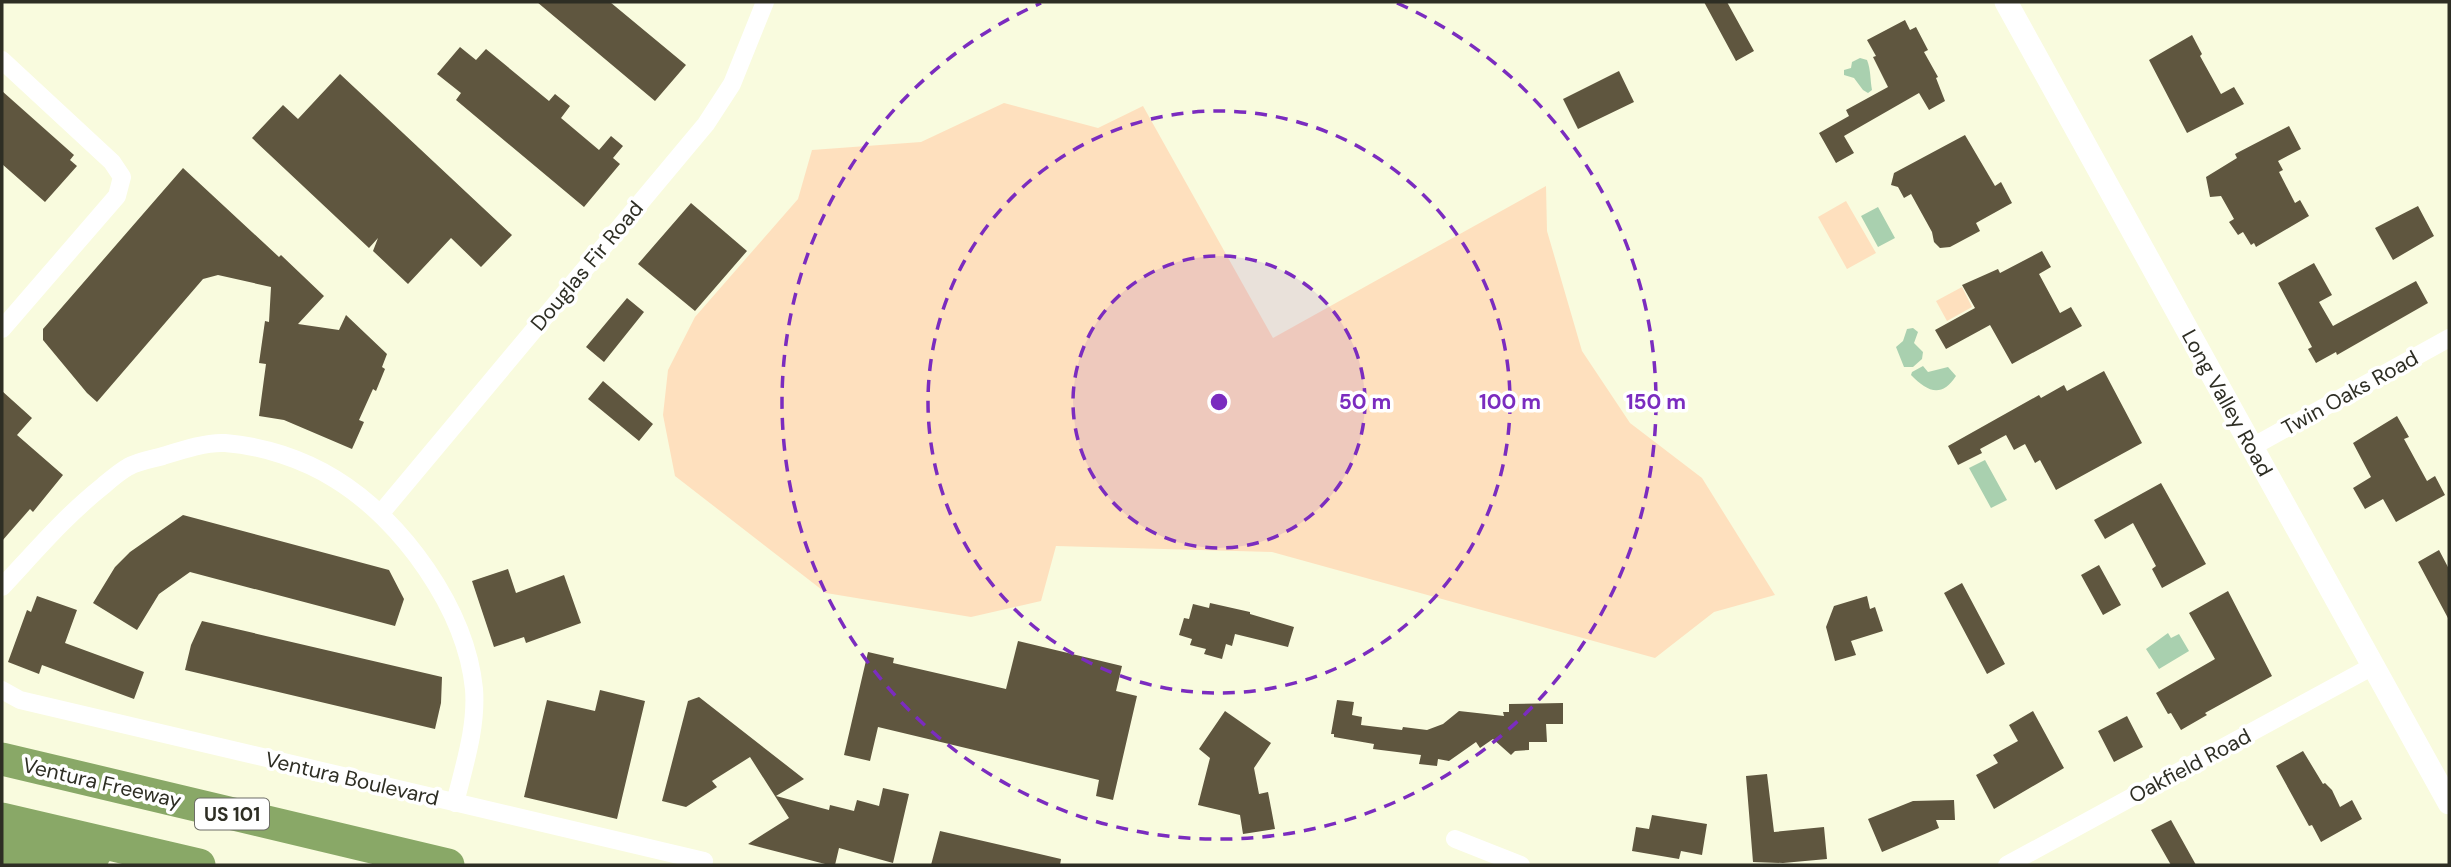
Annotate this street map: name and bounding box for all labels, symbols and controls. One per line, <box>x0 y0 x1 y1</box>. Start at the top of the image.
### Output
street label: Douglas Fir Road <box>524 195 650 337</box>
street label: Long Valley Road <box>2175 325 2279 481</box>
street label: Twin Oaks Road <box>2277 344 2423 442</box>
text: 50 m <box>1339 388 1391 416</box>
text: 100 m <box>1479 388 1541 416</box>
text: 150 m <box>1626 388 1686 416</box>
centre of rings <box>1207 390 1231 414</box>
street label: Oakfield Road <box>2124 722 2256 810</box>
street label: Ventura Boulevard <box>262 745 442 813</box>
street label: Ventura Freeway <box>20 751 184 815</box>
road number: US 101 <box>195 799 269 830</box>

